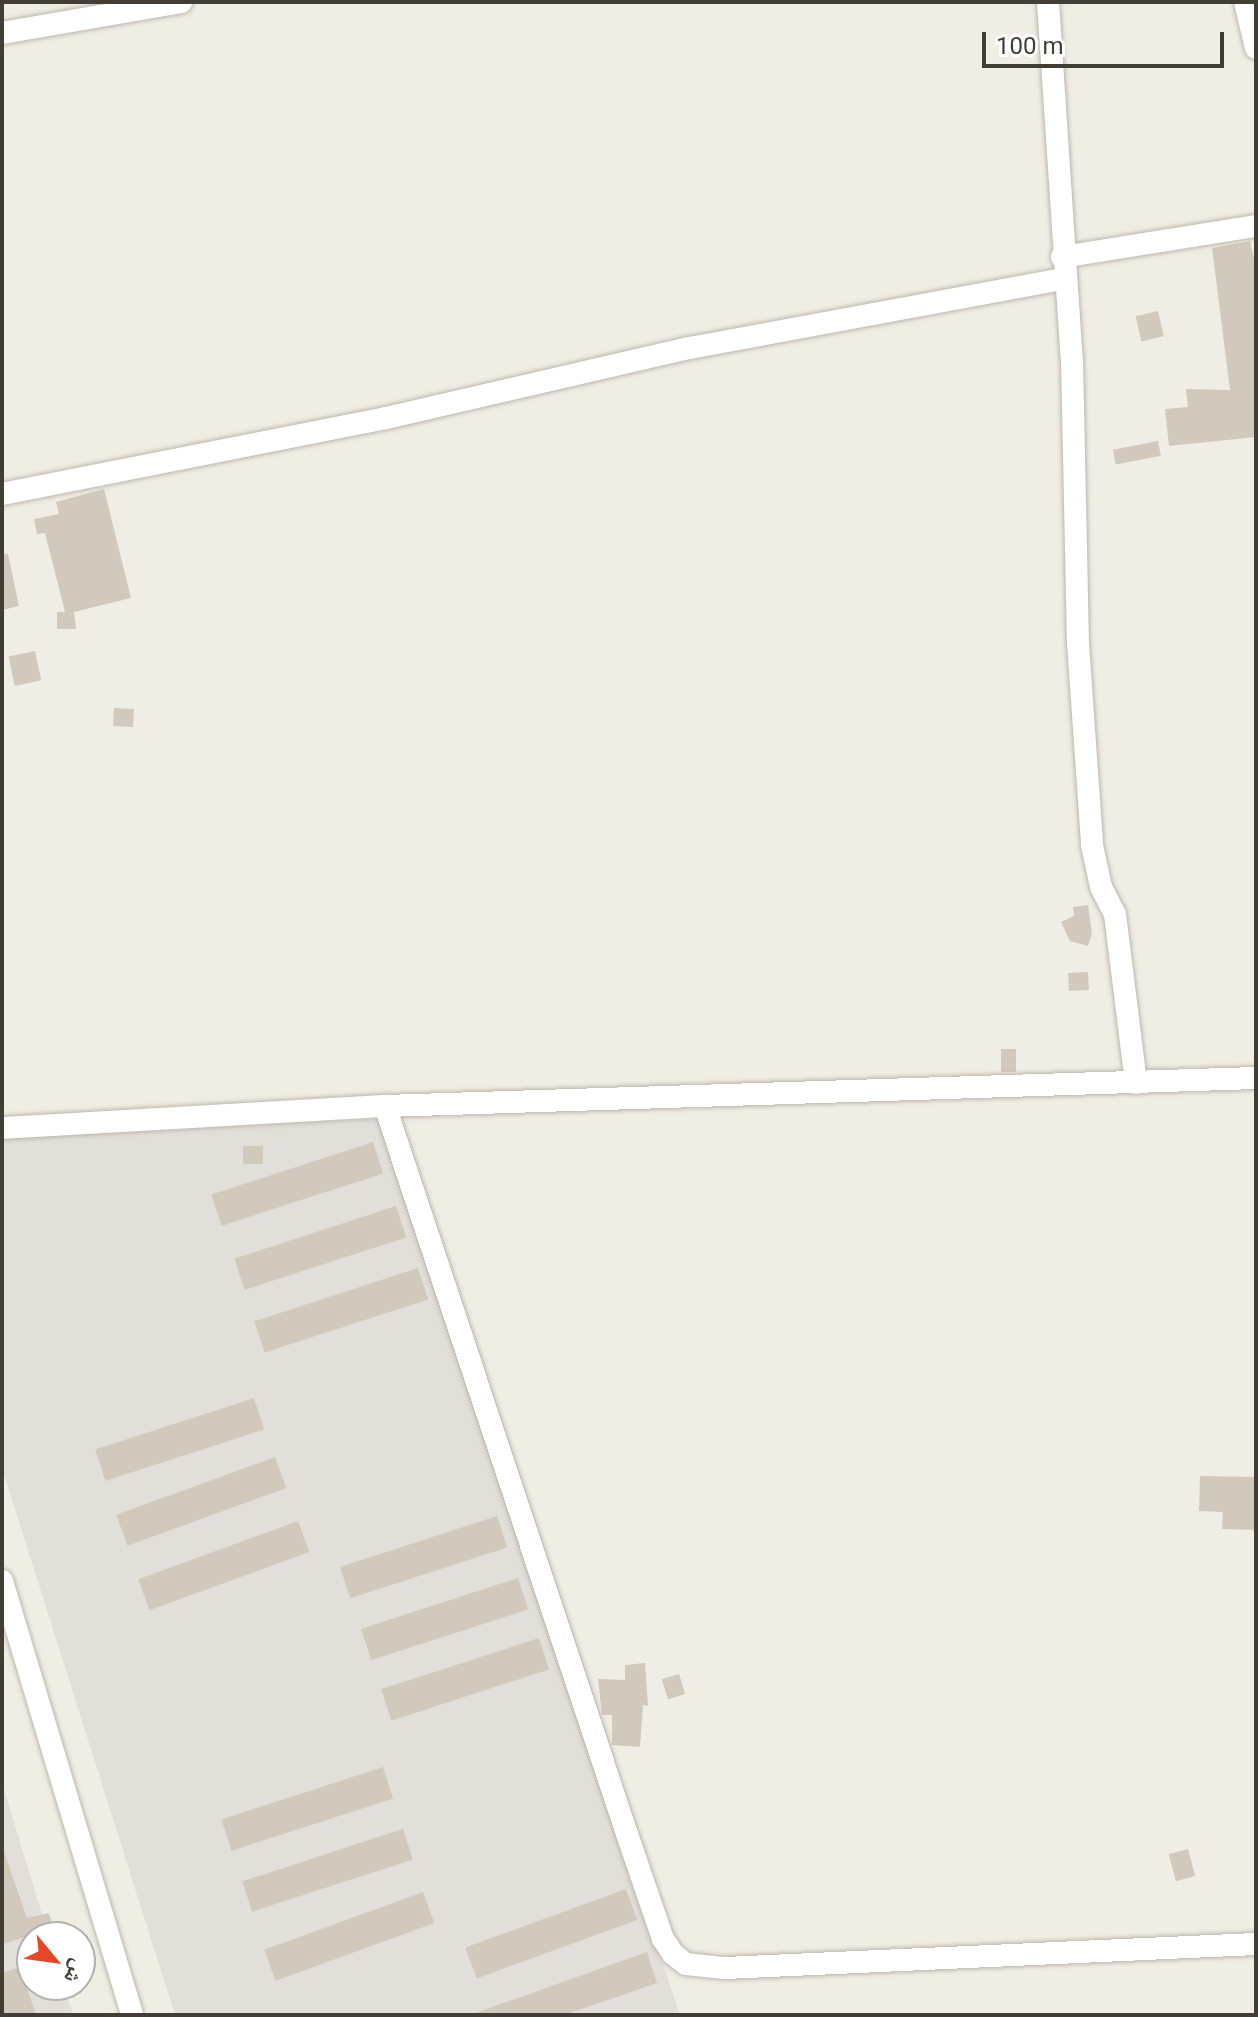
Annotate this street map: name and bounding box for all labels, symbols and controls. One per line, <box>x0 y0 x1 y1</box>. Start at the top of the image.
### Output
scale bar <box>986 16 1228 66</box>
text: 100 m <box>996 32 1063 60</box>
north arrow <box>16 1921 96 2001</box>
text: ش <box>59 1956 92 1988</box>

